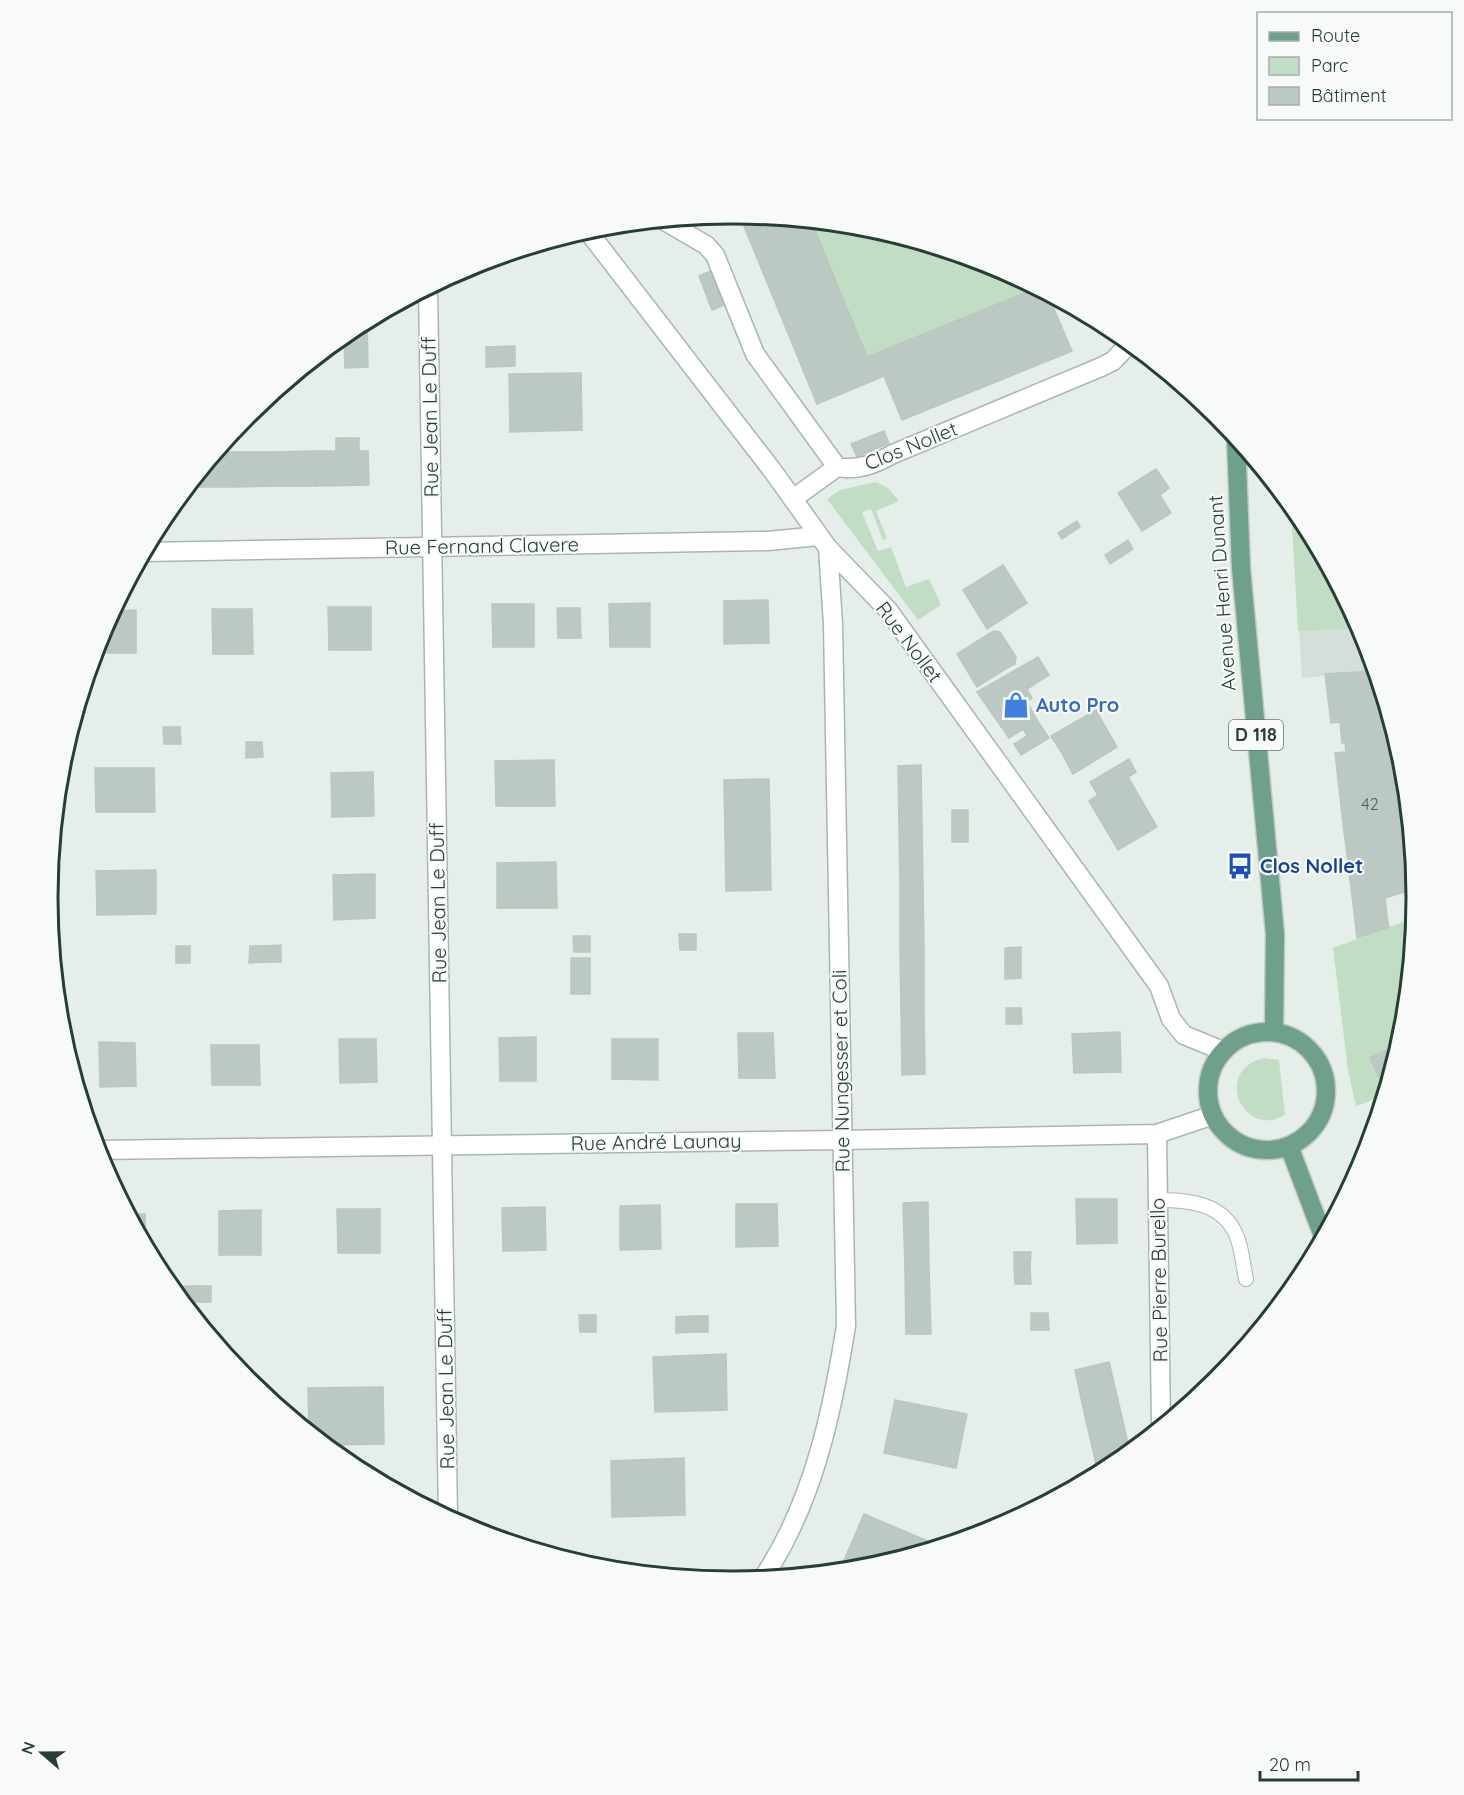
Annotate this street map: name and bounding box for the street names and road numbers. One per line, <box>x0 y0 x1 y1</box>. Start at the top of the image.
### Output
street label: Rue Jean Le Duff <box>416 336 443 498</box>
street label: Clos Nollet <box>861 415 961 476</box>
street label: Avenue Henri Dunant <box>1202 494 1241 692</box>
street label: Rue Fernand Clavere <box>385 531 579 560</box>
street label: Rue Nollet <box>871 596 948 687</box>
road number: D 118 <box>1229 720 1283 750</box>
street label: Rue Jean Le Duff <box>424 822 451 984</box>
street label: Rue Nungesser et Coli <box>826 969 855 1173</box>
street label: Rue André Launay <box>570 1128 742 1155</box>
street label: Rue Pierre Burello <box>1145 1197 1172 1363</box>
street label: Rue Jean Le Duff <box>432 1308 459 1470</box>

